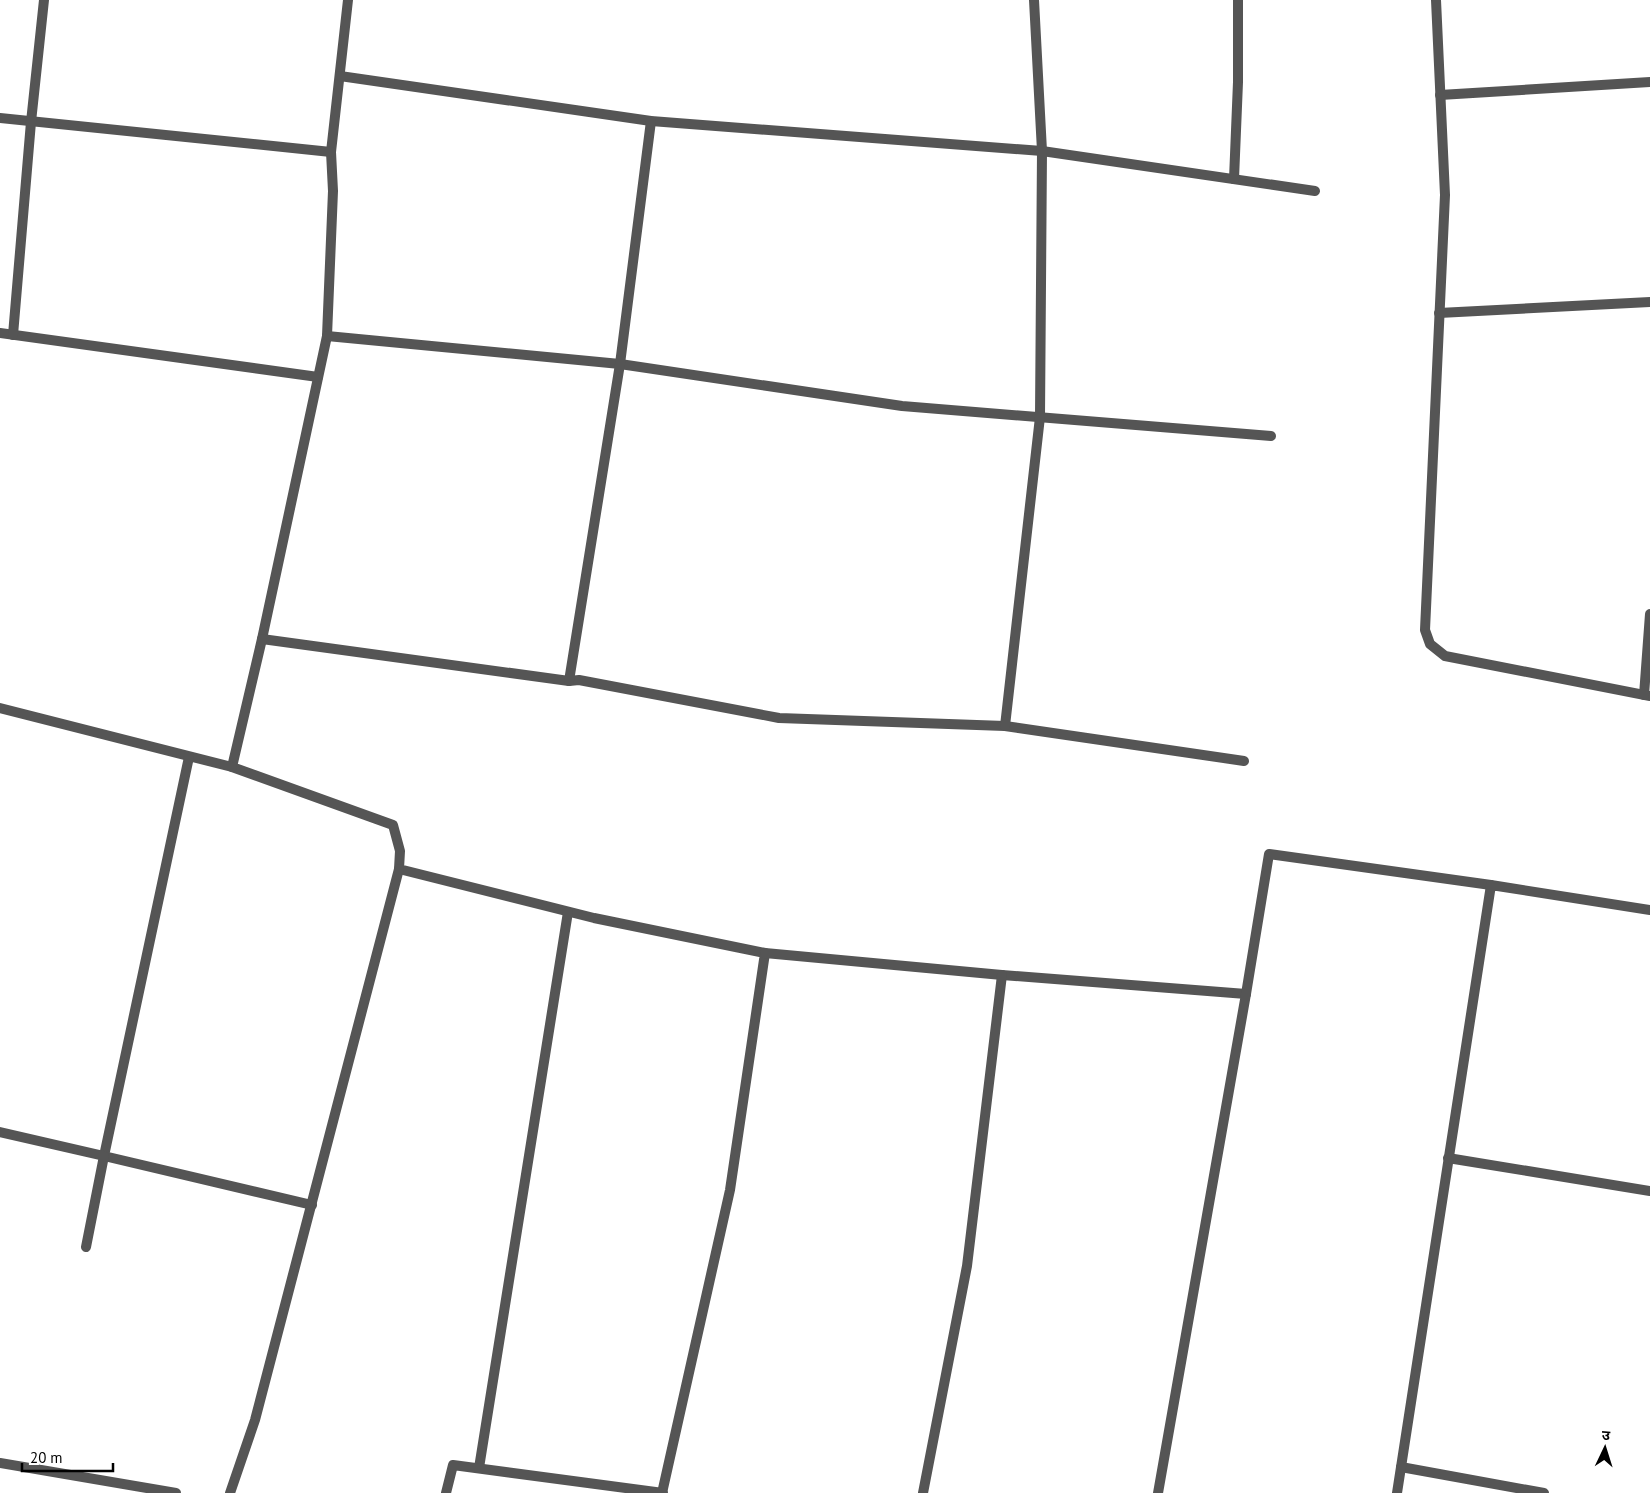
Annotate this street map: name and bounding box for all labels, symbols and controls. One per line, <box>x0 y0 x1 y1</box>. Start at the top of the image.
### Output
north arrow <box>1580 1423 1630 1473</box>
text: उ <box>1601 1426 1611 1444</box>
scale bar <box>22 1440 114 1472</box>
text: 20 m <box>30 1448 63 1467</box>

